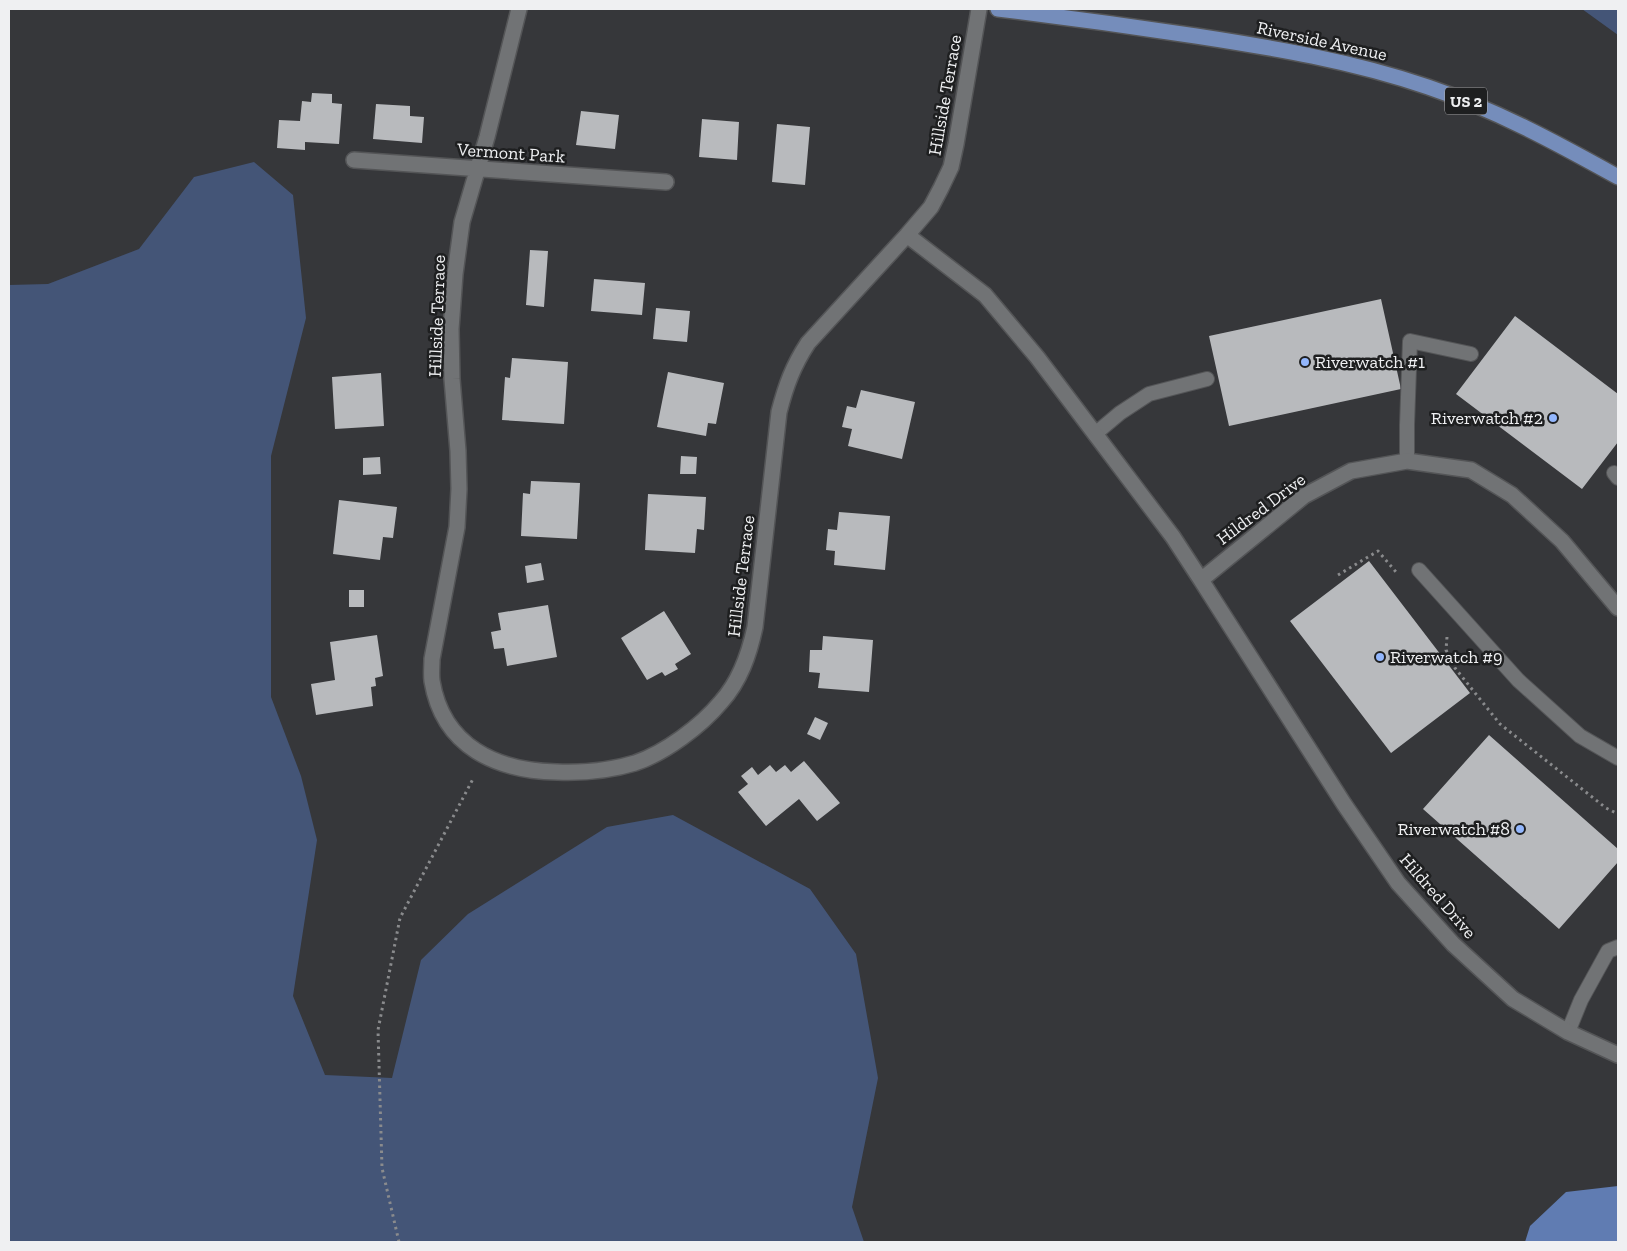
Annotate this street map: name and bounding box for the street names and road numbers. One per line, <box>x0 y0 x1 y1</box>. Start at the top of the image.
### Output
street label: Riverside Avenue <box>1255 16 1389 66</box>
street label: Hillside Terrace <box>924 33 966 157</box>
road number: US 2 <box>1445 88 1487 114</box>
street label: Vermont Park <box>455 138 566 168</box>
street label: Hillside Terrace <box>424 255 450 377</box>
street label: Hildred Drive <box>1212 468 1310 550</box>
street label: Hillside Terrace <box>723 514 759 638</box>
street label: Hildred Drive <box>1395 849 1481 943</box>

